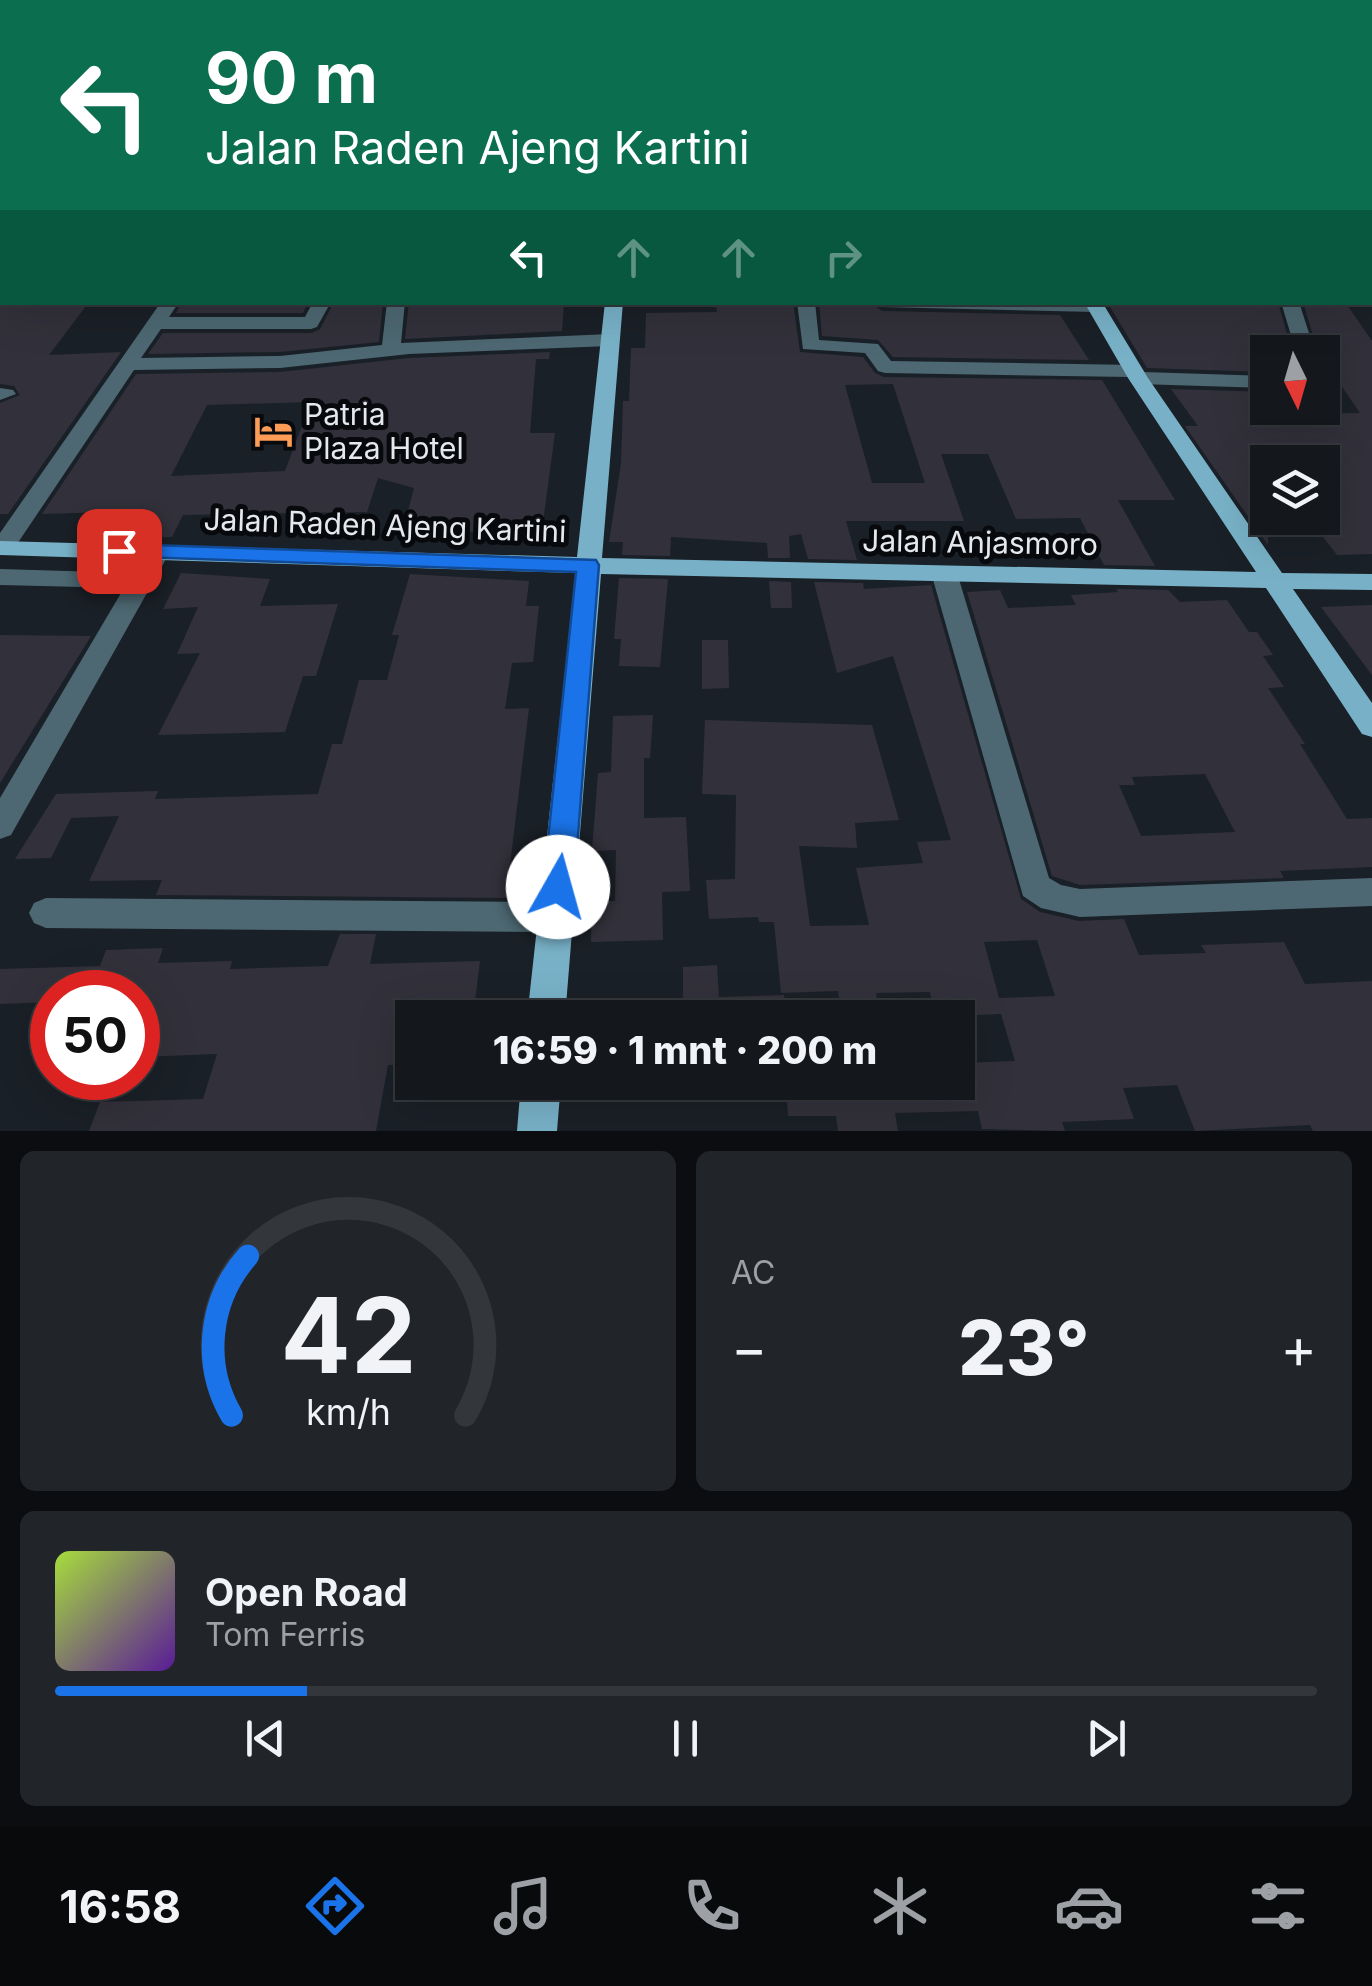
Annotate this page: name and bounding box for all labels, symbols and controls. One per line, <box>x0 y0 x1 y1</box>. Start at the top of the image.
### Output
text: 90 m <box>205 35 378 120</box>
icon: left <box>40 40 170 170</box>
text: Jalan Raden Ajeng Kartini <box>205 120 750 175</box>
icon: left <box>501 230 556 285</box>
icon: ahead <box>606 230 661 285</box>
icon: ahead <box>711 230 766 285</box>
icon: right <box>816 230 871 285</box>
north arrow <box>1250 335 1340 425</box>
map controls <box>1250 335 1340 535</box>
place label: Patria Plaza Hotel <box>304 396 464 466</box>
hotel icon: Patria Plaza Hotel <box>253 411 295 453</box>
button: layers <box>1250 445 1340 535</box>
street label: Jalan Raden Ajeng Kartini <box>203 501 567 549</box>
pin <box>77 509 162 594</box>
street label: Jalan Anjasmoro <box>862 522 1098 562</box>
icon: arrive <box>92 524 147 579</box>
position arrow <box>506 835 610 939</box>
speed limit sign: 50 <box>30 970 160 1100</box>
text: 16:59 · 1 mnt · 200 m <box>493 1027 877 1073</box>
text: AC <box>731 1253 775 1292</box>
text: 42 <box>280 1272 416 1398</box>
text: 23° <box>958 1302 1090 1393</box>
text: − <box>731 1315 767 1381</box>
text: + <box>1281 1315 1317 1381</box>
text: km/h <box>306 1390 390 1434</box>
text: Open Road <box>205 1569 408 1615</box>
text: Tom Ferris <box>205 1615 365 1654</box>
icon: previous <box>238 1711 293 1766</box>
icon: pause <box>658 1711 713 1766</box>
icon: next <box>1079 1711 1134 1766</box>
icon: directions <box>300 1871 370 1941</box>
icon: music <box>488 1871 558 1941</box>
icon: phone <box>677 1871 747 1941</box>
icon: climate <box>865 1871 935 1941</box>
icon: car <box>1054 1871 1124 1941</box>
icon: filters <box>1243 1871 1313 1941</box>
text: 16:58 <box>59 1879 181 1934</box>

